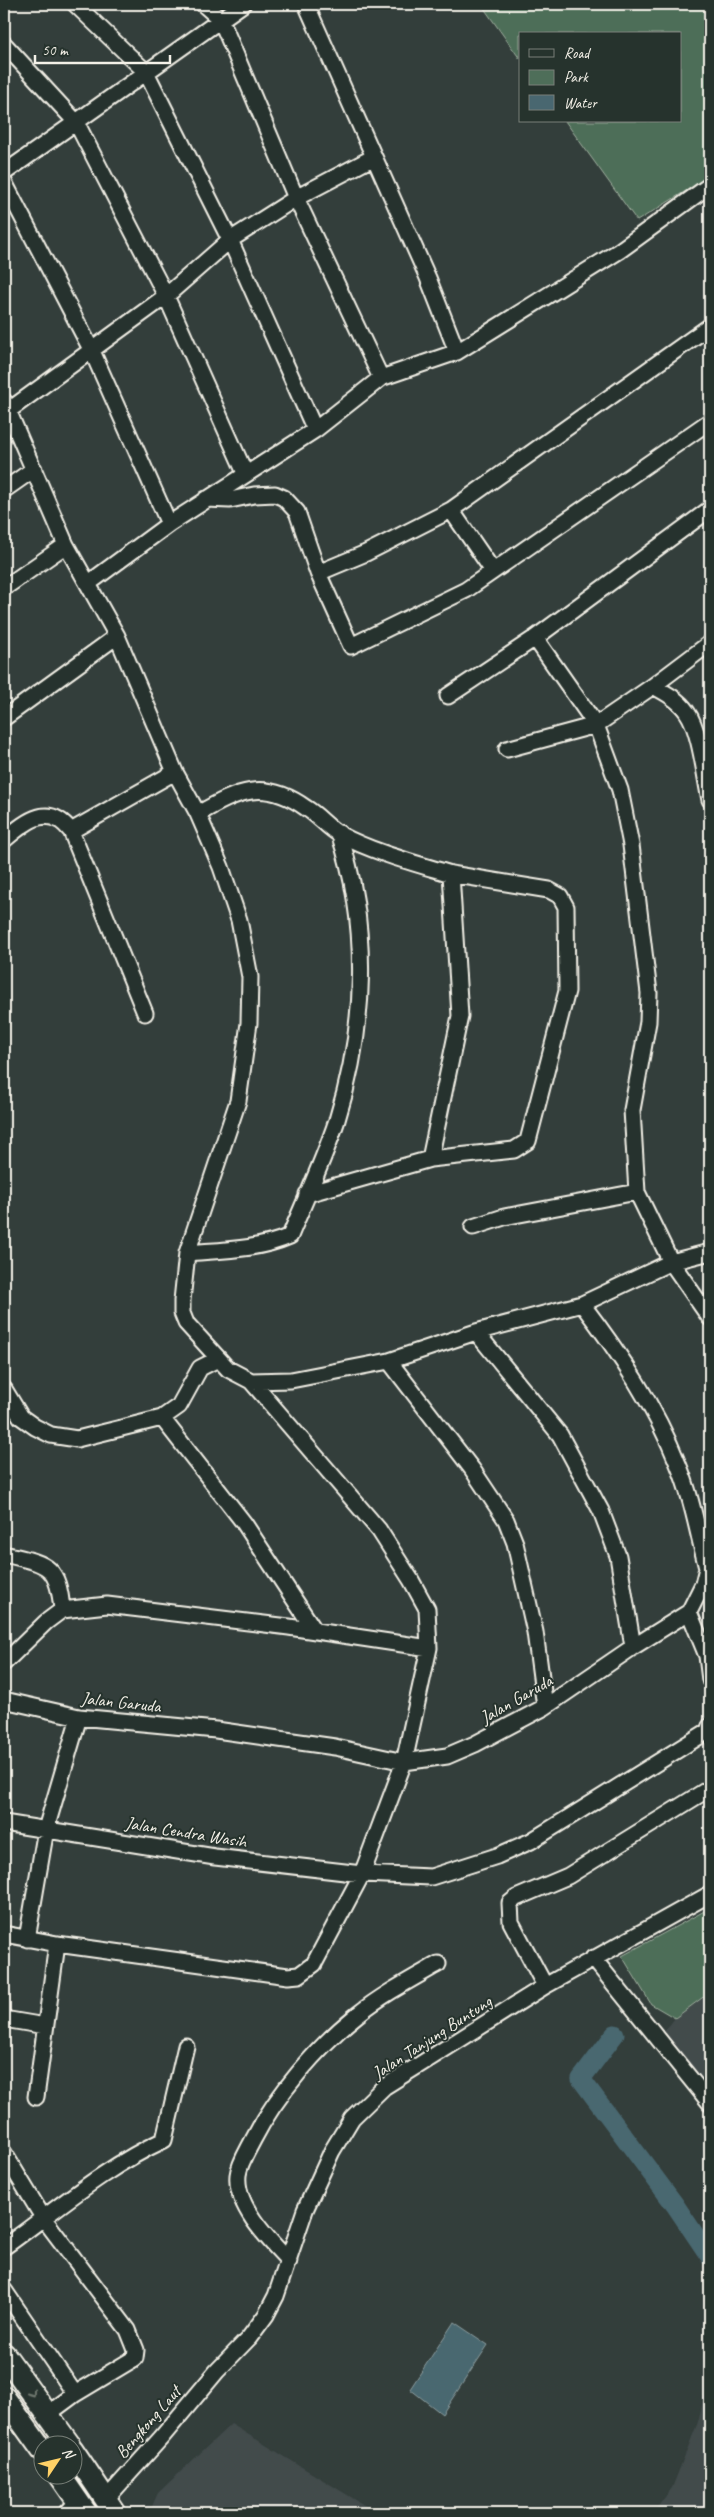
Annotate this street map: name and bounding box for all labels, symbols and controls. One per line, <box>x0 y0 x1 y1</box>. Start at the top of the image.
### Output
scale bar <box>35 32 170 64</box>
legend <box>519 32 682 122</box>
text: 50 m <box>42 41 69 60</box>
text: Road <box>564 44 591 63</box>
text: Park <box>564 68 589 87</box>
text: Water <box>564 94 598 113</box>
street label: Jalan Garuda <box>475 1669 558 1729</box>
street label: Jalan Garuda <box>79 1687 164 1717</box>
street label: Jalan Cendra Wasih <box>123 1811 250 1853</box>
street label: Jalan Tanjung Buntung <box>367 1989 497 2084</box>
street label: Bengkong Laut <box>110 2379 188 2463</box>
one-way arrow <box>27 2387 35 2396</box>
north arrow <box>32 2434 82 2484</box>
text: N <box>59 2444 79 2463</box>

